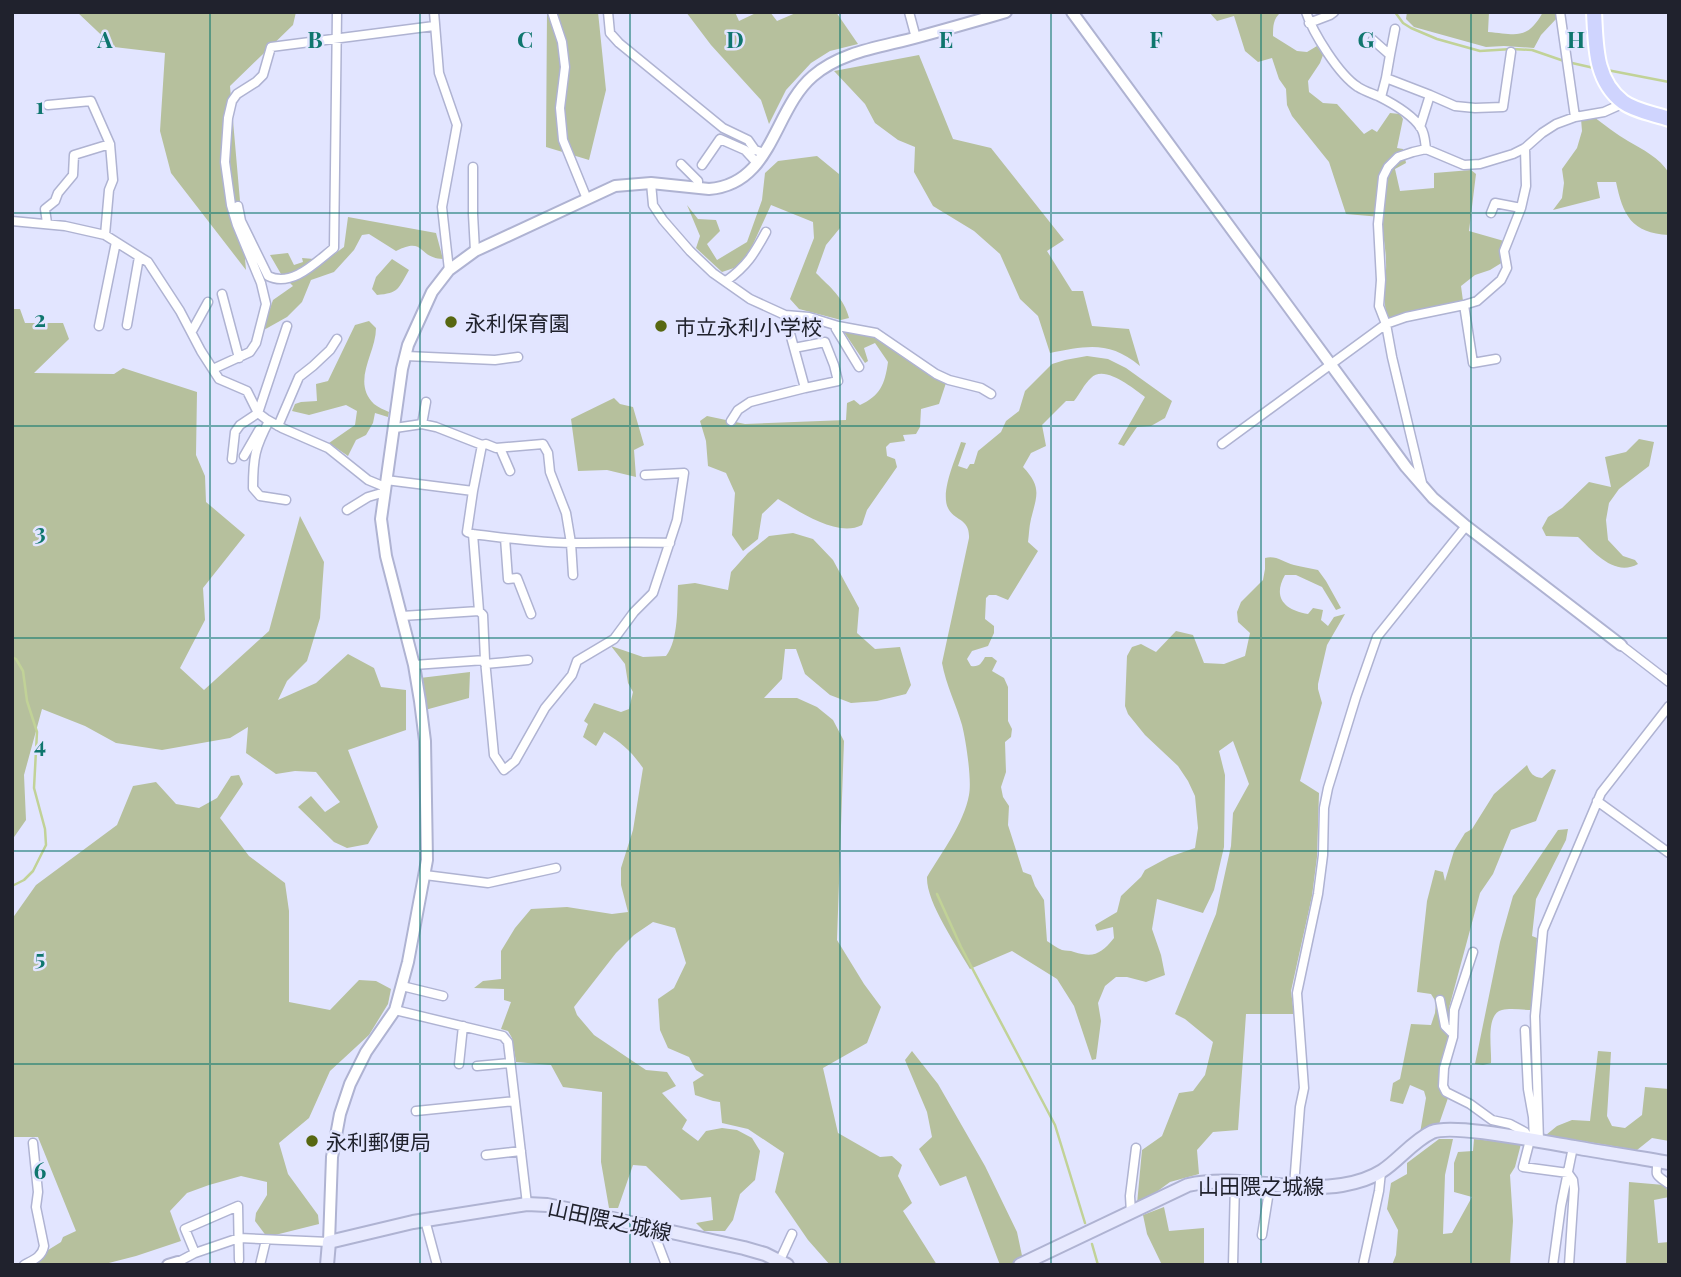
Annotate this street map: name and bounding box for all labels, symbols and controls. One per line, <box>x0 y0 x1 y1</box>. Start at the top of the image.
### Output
text: A <box>96 23 113 54</box>
text: B <box>307 23 323 54</box>
text: C <box>517 23 533 54</box>
text: D <box>726 23 744 54</box>
text: E <box>939 23 953 54</box>
text: F <box>1149 23 1163 54</box>
text: G <box>1358 23 1375 54</box>
text: H <box>1567 23 1585 54</box>
text: 1 <box>36 89 45 120</box>
text: 2 <box>34 302 46 333</box>
place label: 永利保育園 <box>465 308 570 336</box>
place label: 市立永利小学校 <box>675 312 822 340</box>
marker: 永利保育園 <box>443 314 459 330</box>
marker: 市立永利小学校 <box>653 318 669 334</box>
text: 3 <box>34 515 46 546</box>
text: 4 <box>34 728 46 759</box>
text: 5 <box>35 941 45 972</box>
place label: 永利郵便局 <box>326 1127 431 1155</box>
marker: 永利郵便局 <box>304 1133 320 1149</box>
text: 6 <box>34 1154 47 1185</box>
street label: 山田隈之城線 <box>1198 1171 1324 1199</box>
street label: 山田隈之城線 <box>545 1192 675 1246</box>

